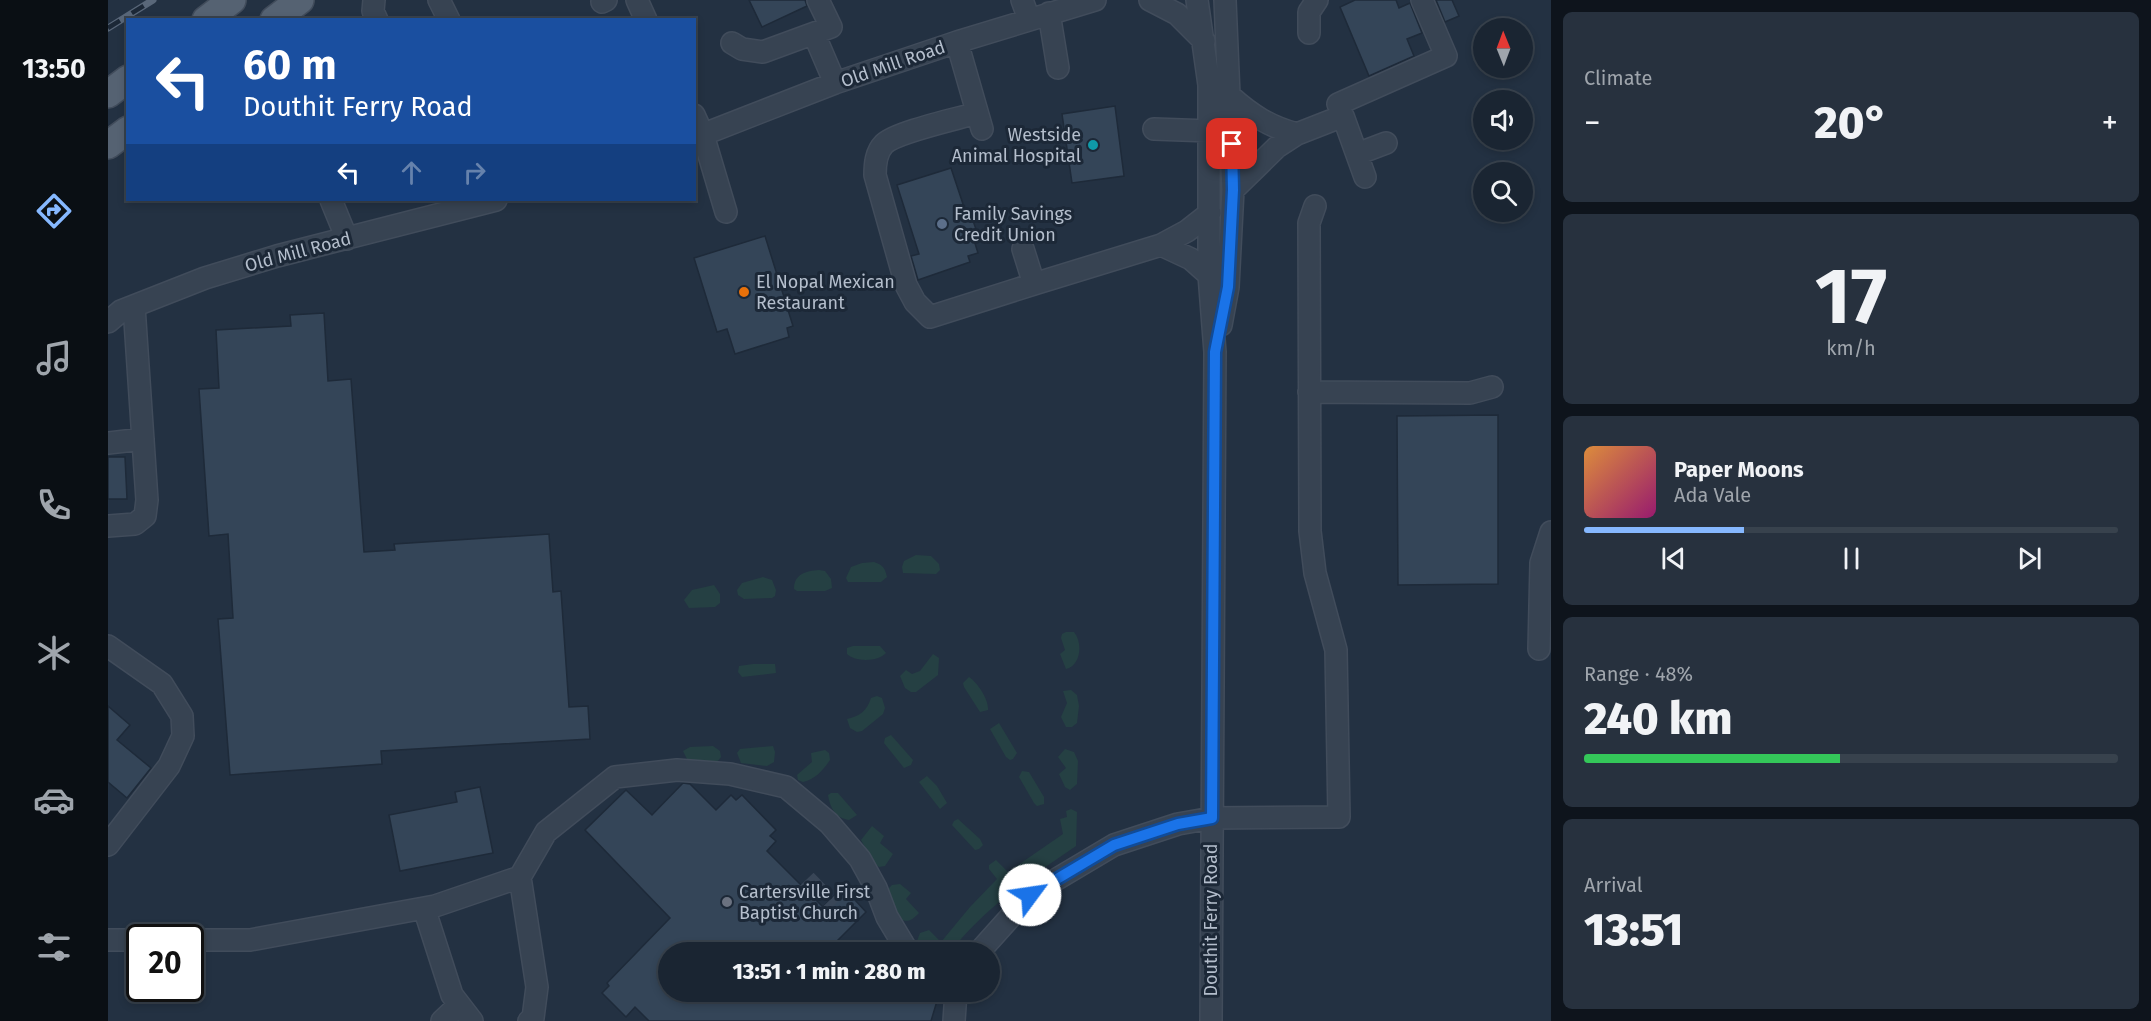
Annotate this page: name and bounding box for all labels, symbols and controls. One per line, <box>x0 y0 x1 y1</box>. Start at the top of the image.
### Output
north arrow <box>1473 18 1533 78</box>
map controls <box>1473 18 1533 222</box>
street label: Old Mill Road <box>838 36 948 92</box>
text: 60 m <box>243 40 337 90</box>
icon: left <box>144 42 222 120</box>
text: 13:50 <box>22 53 86 85</box>
text: Climate <box>1584 66 1652 90</box>
button: sound <box>1473 90 1533 150</box>
text: Douthit Ferry Road <box>243 91 473 123</box>
text: 20° <box>1814 96 1888 150</box>
text: − <box>1584 103 1601 143</box>
text: + <box>2102 103 2118 143</box>
pin <box>1206 118 1257 169</box>
place label: Westside Animal Hospital <box>952 124 1081 167</box>
icon: arrive <box>1215 127 1248 160</box>
marker: Westside Animal Hospital <box>1086 138 1100 152</box>
icon: left <box>332 156 365 189</box>
icon: ahead <box>395 156 428 189</box>
icon: right <box>458 156 491 189</box>
button: search <box>1473 162 1533 222</box>
icon: directions <box>33 190 75 232</box>
place label: Family Savings Credit Union <box>954 203 1072 246</box>
marker: Family Savings Credit Union <box>935 217 949 231</box>
street label: Old Mill Road <box>242 227 354 277</box>
text: 17 <box>1815 250 1887 344</box>
place label: El Nopal Mexican Restaurant <box>756 271 895 314</box>
marker: El Nopal Mexican Restaurant <box>737 285 751 299</box>
text: km/h <box>1826 336 1876 360</box>
icon: music <box>33 337 75 379</box>
text: Paper Moons <box>1674 456 1804 483</box>
text: Ada Vale <box>1674 483 1751 507</box>
icon: phone <box>33 484 75 526</box>
icon: previous <box>1657 542 1690 575</box>
icon: pause <box>1835 542 1868 575</box>
icon: next <box>2013 542 2046 575</box>
icon: climate <box>33 632 75 674</box>
text: Range · 48% <box>1584 662 1693 686</box>
text: 240 km <box>1584 692 1732 746</box>
icon: car <box>33 779 75 821</box>
street label: Douthit Ferry Road <box>1200 843 1222 997</box>
position arrow <box>998 863 1062 927</box>
text: Arrival <box>1584 873 1643 897</box>
place label: Cartersville First Baptist Church <box>739 881 871 924</box>
marker: Cartersville First Baptist Church <box>720 895 734 909</box>
text: 13:51 <box>1584 903 1683 957</box>
speed limit sign: 20 <box>126 924 204 1002</box>
icon: filters <box>33 926 75 968</box>
text: 13:51 · 1 min · 280 m <box>732 958 926 985</box>

